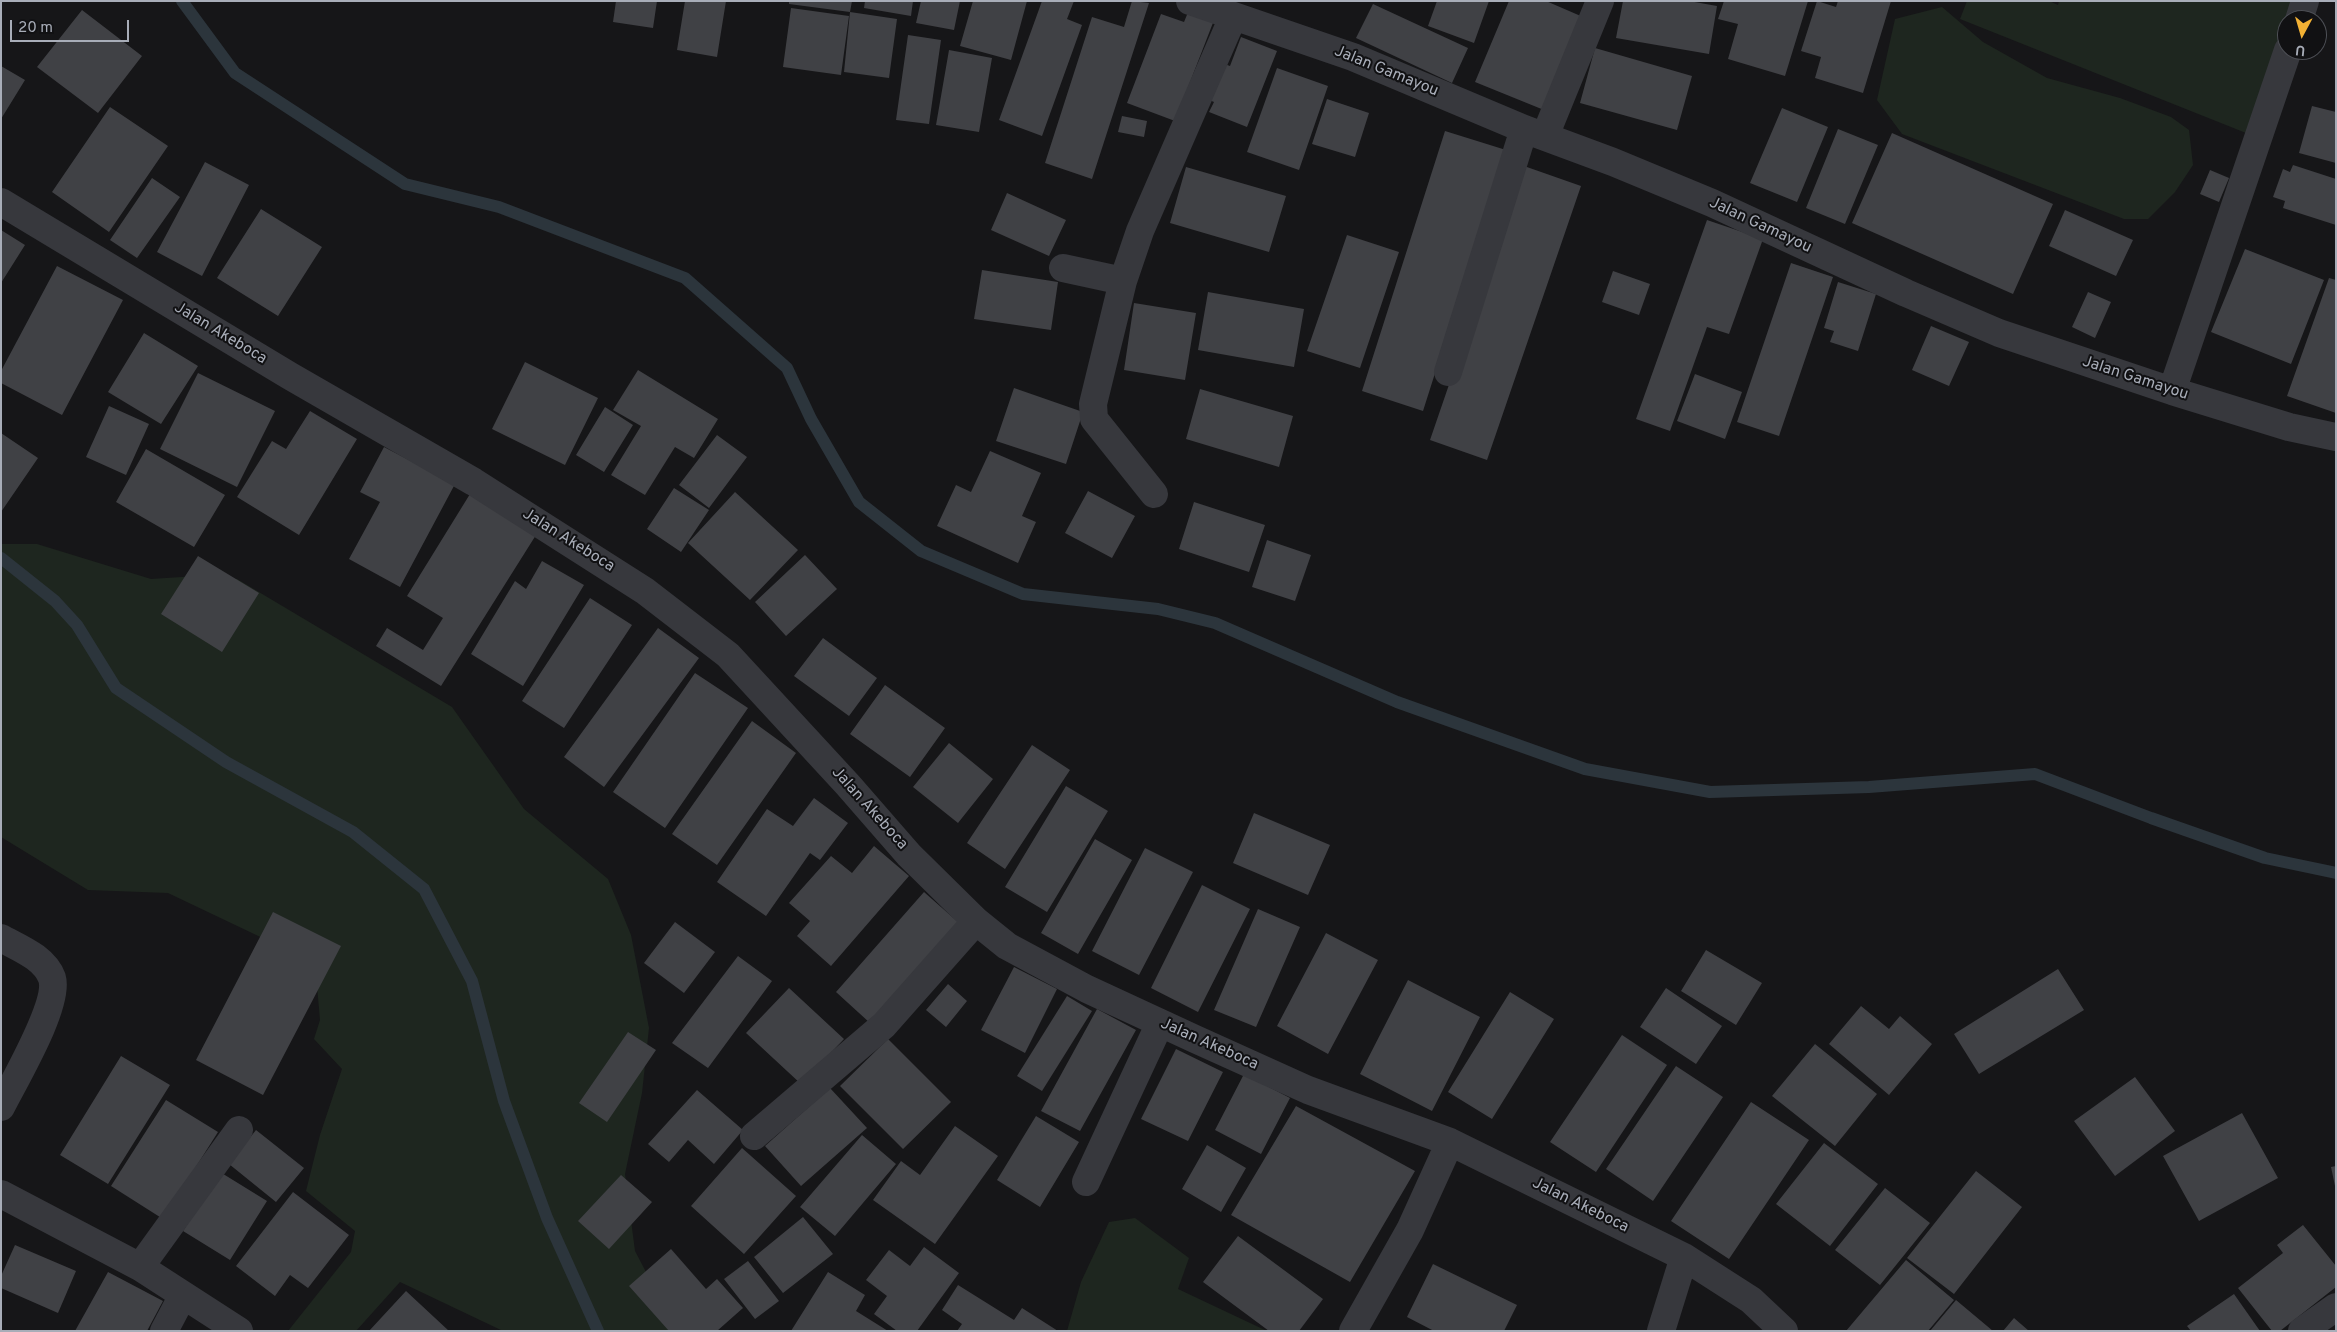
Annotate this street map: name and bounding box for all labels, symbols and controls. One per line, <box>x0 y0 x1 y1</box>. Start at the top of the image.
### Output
scale bar <box>12 10 131 42</box>
north arrow <box>2277 10 2327 60</box>
text: 20 m <box>18 19 53 38</box>
text: U <box>2295 40 2306 58</box>
street label: Jalan Gamayou <box>1331 42 1441 102</box>
street label: Jalan Gamayou <box>1706 194 1814 258</box>
street label: Jalan Akeboca <box>170 299 270 369</box>
street label: Jalan Gamayou <box>2079 353 2191 405</box>
street label: Jalan Akeboca <box>518 505 618 577</box>
street label: Jalan Akeboca <box>827 764 911 854</box>
street label: Jalan Akeboca <box>1157 1015 1261 1075</box>
street label: Jalan Akeboca <box>1529 1174 1631 1238</box>

